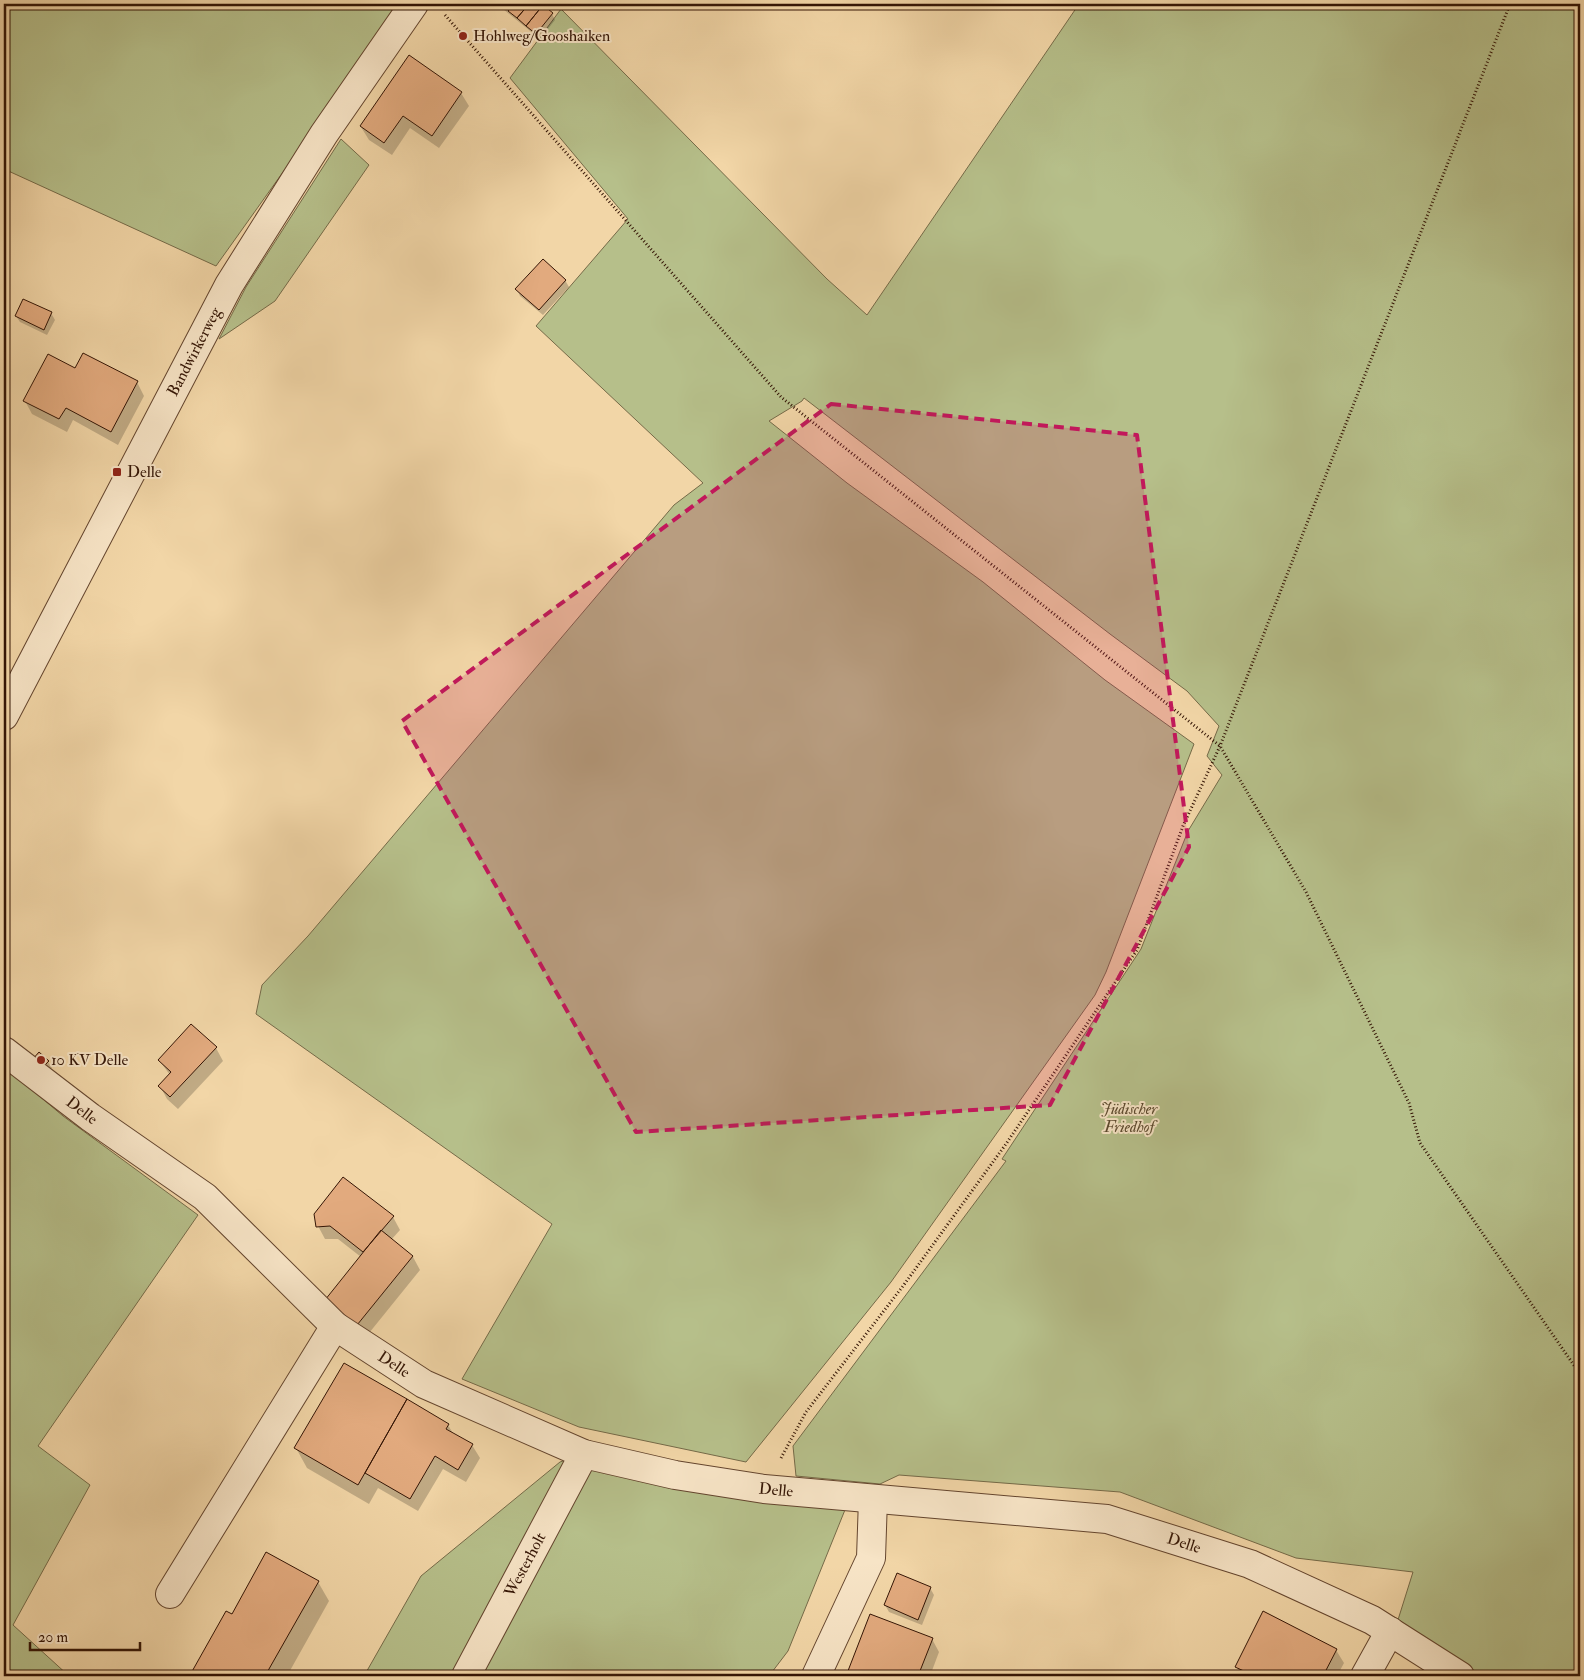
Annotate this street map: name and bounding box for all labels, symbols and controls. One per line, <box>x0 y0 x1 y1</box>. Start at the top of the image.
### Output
place label: Hohlweg/Gooshaiken <box>473 26 610 46</box>
marker: Hohlweg/Gooshaiken <box>457 30 469 42</box>
street label: Bandwirkerweg <box>163 303 226 400</box>
place label: Delle <box>127 462 162 482</box>
marker: Delle <box>111 466 123 478</box>
place label: 10 KV Delle <box>51 1050 129 1070</box>
marker: 10 KV Delle <box>35 1054 47 1066</box>
street label: Delle <box>62 1092 102 1129</box>
park label: Jüdischer Friedhof <box>1101 1099 1158 1137</box>
street label: Delle <box>374 1347 414 1382</box>
street label: Delle <box>758 1479 794 1502</box>
street label: Delle <box>1164 1528 1204 1558</box>
street label: Westerholt <box>499 1529 550 1601</box>
scale bar <box>30 1620 140 1652</box>
text: 20 m <box>38 1628 68 1647</box>

